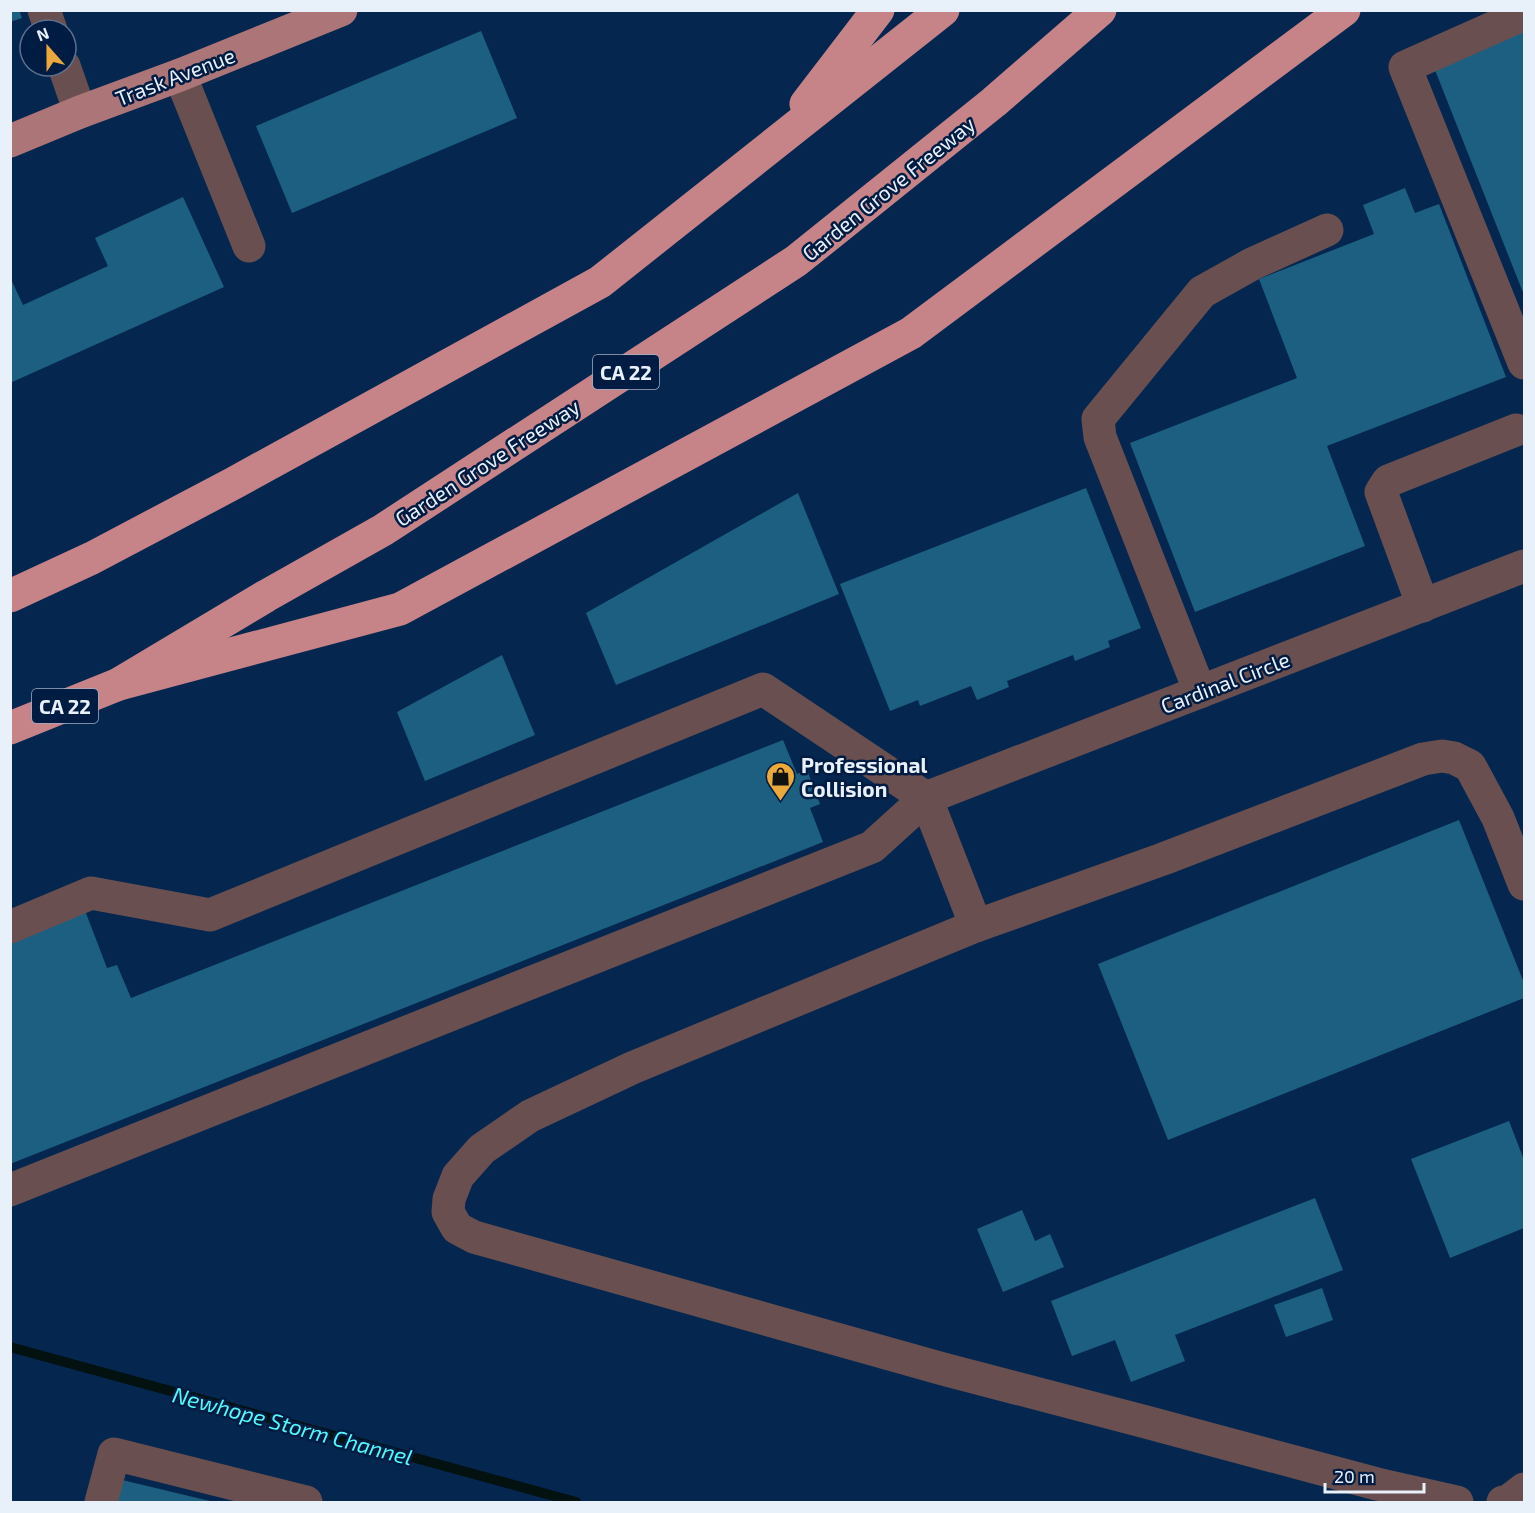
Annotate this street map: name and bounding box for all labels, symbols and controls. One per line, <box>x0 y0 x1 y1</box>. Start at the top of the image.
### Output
north arrow <box>18 18 78 78</box>
text: N <box>34 23 51 44</box>
street label: Trask Avenue <box>112 42 238 110</box>
street label: Garden Grove Freeway <box>797 111 979 265</box>
road number: CA 22 <box>593 355 659 389</box>
street label: Garden Grove Freeway <box>390 393 584 531</box>
street label: Cardinal Circle <box>1157 646 1293 718</box>
road number: CA 22 <box>32 689 98 723</box>
place label: Professional Collision <box>801 752 927 801</box>
shop icon: Professional Collision <box>764 760 796 802</box>
water label: Newhope Storm Channel <box>170 1380 416 1470</box>
scale bar <box>1325 1456 1424 1494</box>
text: 20 m <box>1334 1465 1375 1487</box>

